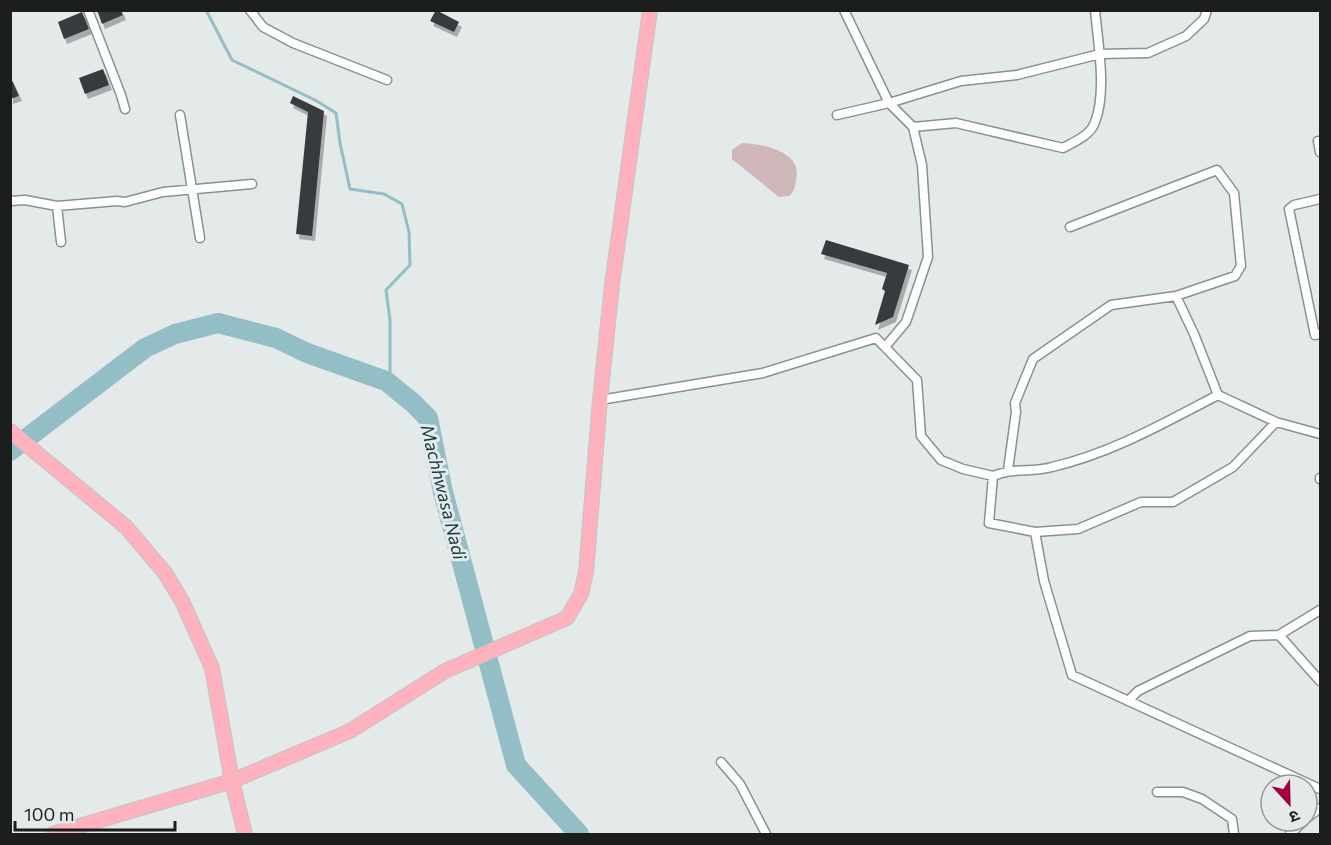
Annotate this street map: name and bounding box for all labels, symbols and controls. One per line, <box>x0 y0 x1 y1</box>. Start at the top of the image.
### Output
water label: Machhwasa Nadi <box>417 422 472 563</box>
north arrow <box>1259 773 1319 833</box>
scale bar <box>15 794 176 832</box>
text: 100 m <box>24 803 74 825</box>
text: उ <box>1286 807 1303 828</box>

